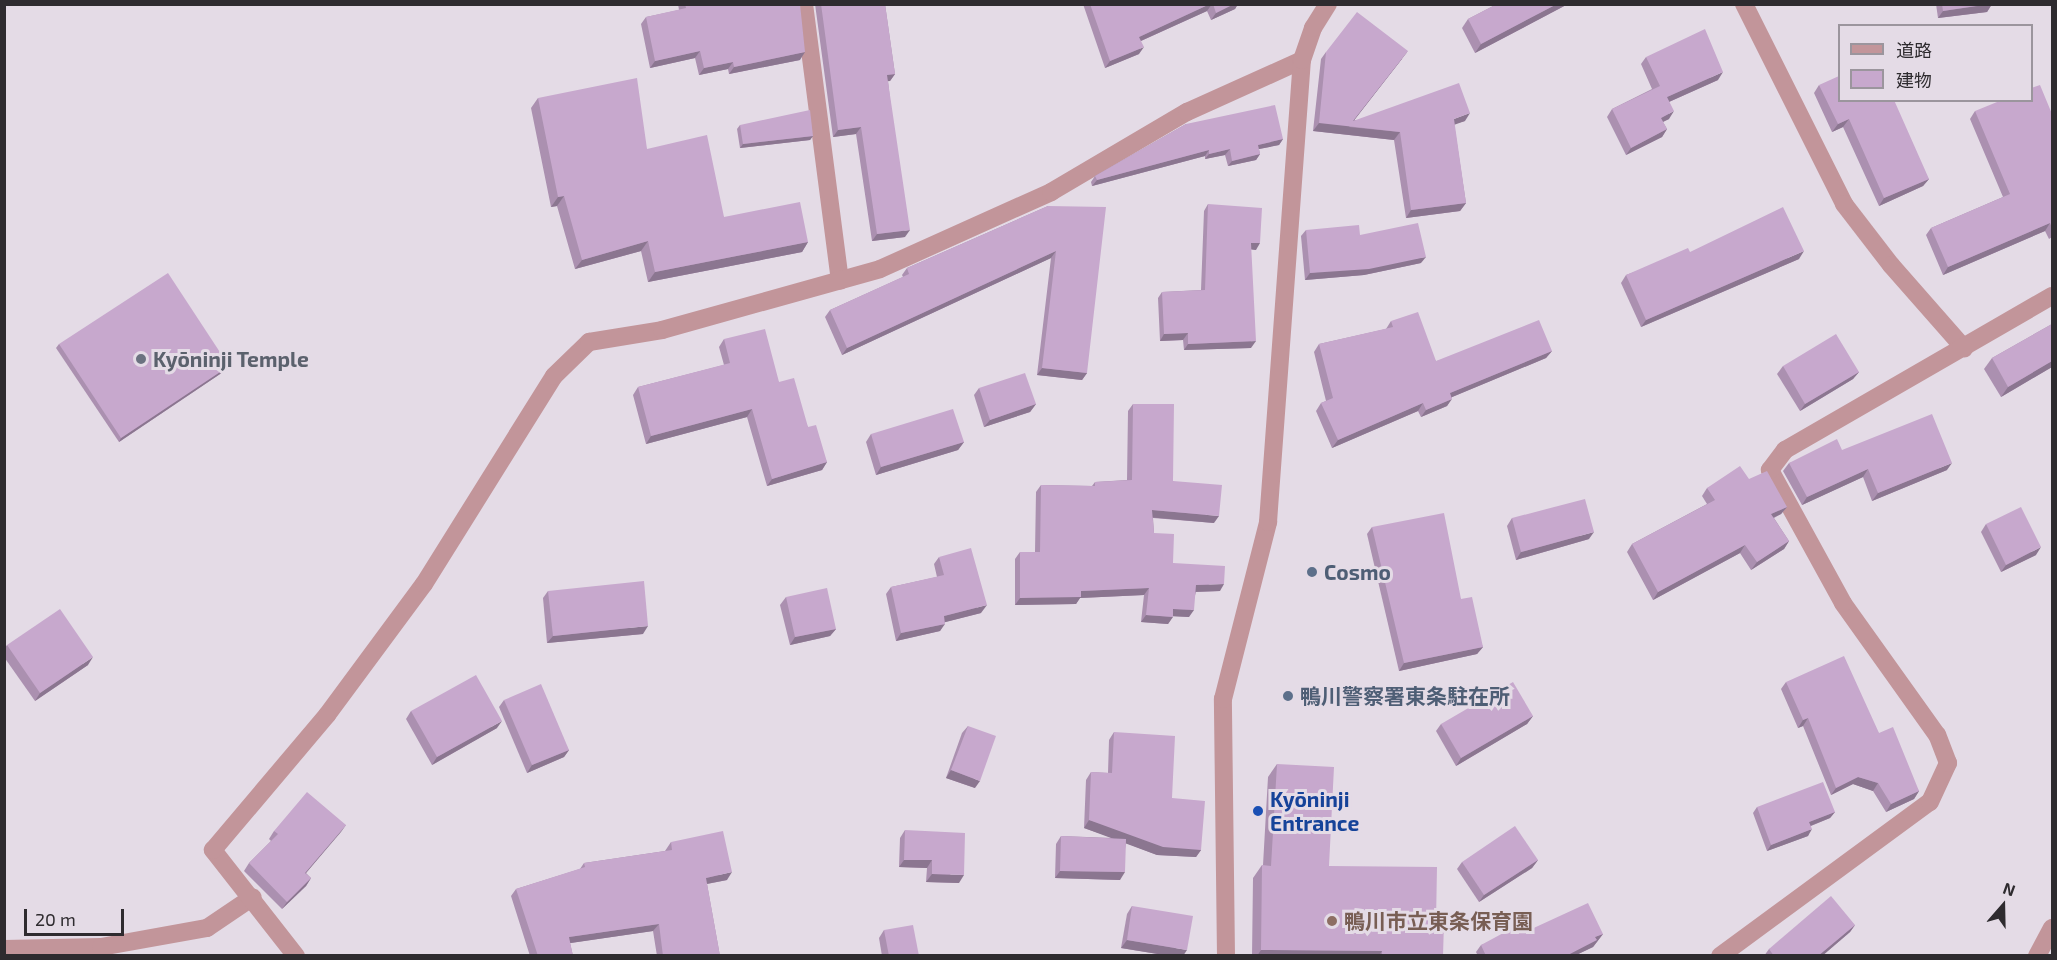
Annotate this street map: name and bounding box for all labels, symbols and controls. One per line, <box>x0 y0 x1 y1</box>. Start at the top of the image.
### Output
legend <box>1838 24 2033 102</box>
text: 道路 <box>1896 39 1932 61</box>
text: 建物 <box>1896 69 1932 91</box>
place label: Kyōninji Temple <box>153 346 309 372</box>
marker: Kyōninji Temple <box>134 352 148 366</box>
place label: Cosmo <box>1324 559 1391 585</box>
marker: Cosmo <box>1305 565 1319 579</box>
place label: 鴨川警察署東条駐在所 <box>1300 683 1510 709</box>
marker: 鴨川警察署東条駐在所 <box>1281 689 1295 703</box>
place label: Kyōninji Entrance <box>1270 786 1359 836</box>
marker: Kyōninji Entrance <box>1251 804 1265 818</box>
north arrow <box>1973 876 2033 936</box>
text: N <box>2001 878 2018 900</box>
scale bar <box>27 897 128 935</box>
text: 20 m <box>35 908 76 930</box>
place label: 鴨川市立東条保育園 <box>1344 908 1533 934</box>
marker: 鴨川市立東条保育園 <box>1325 914 1339 928</box>

